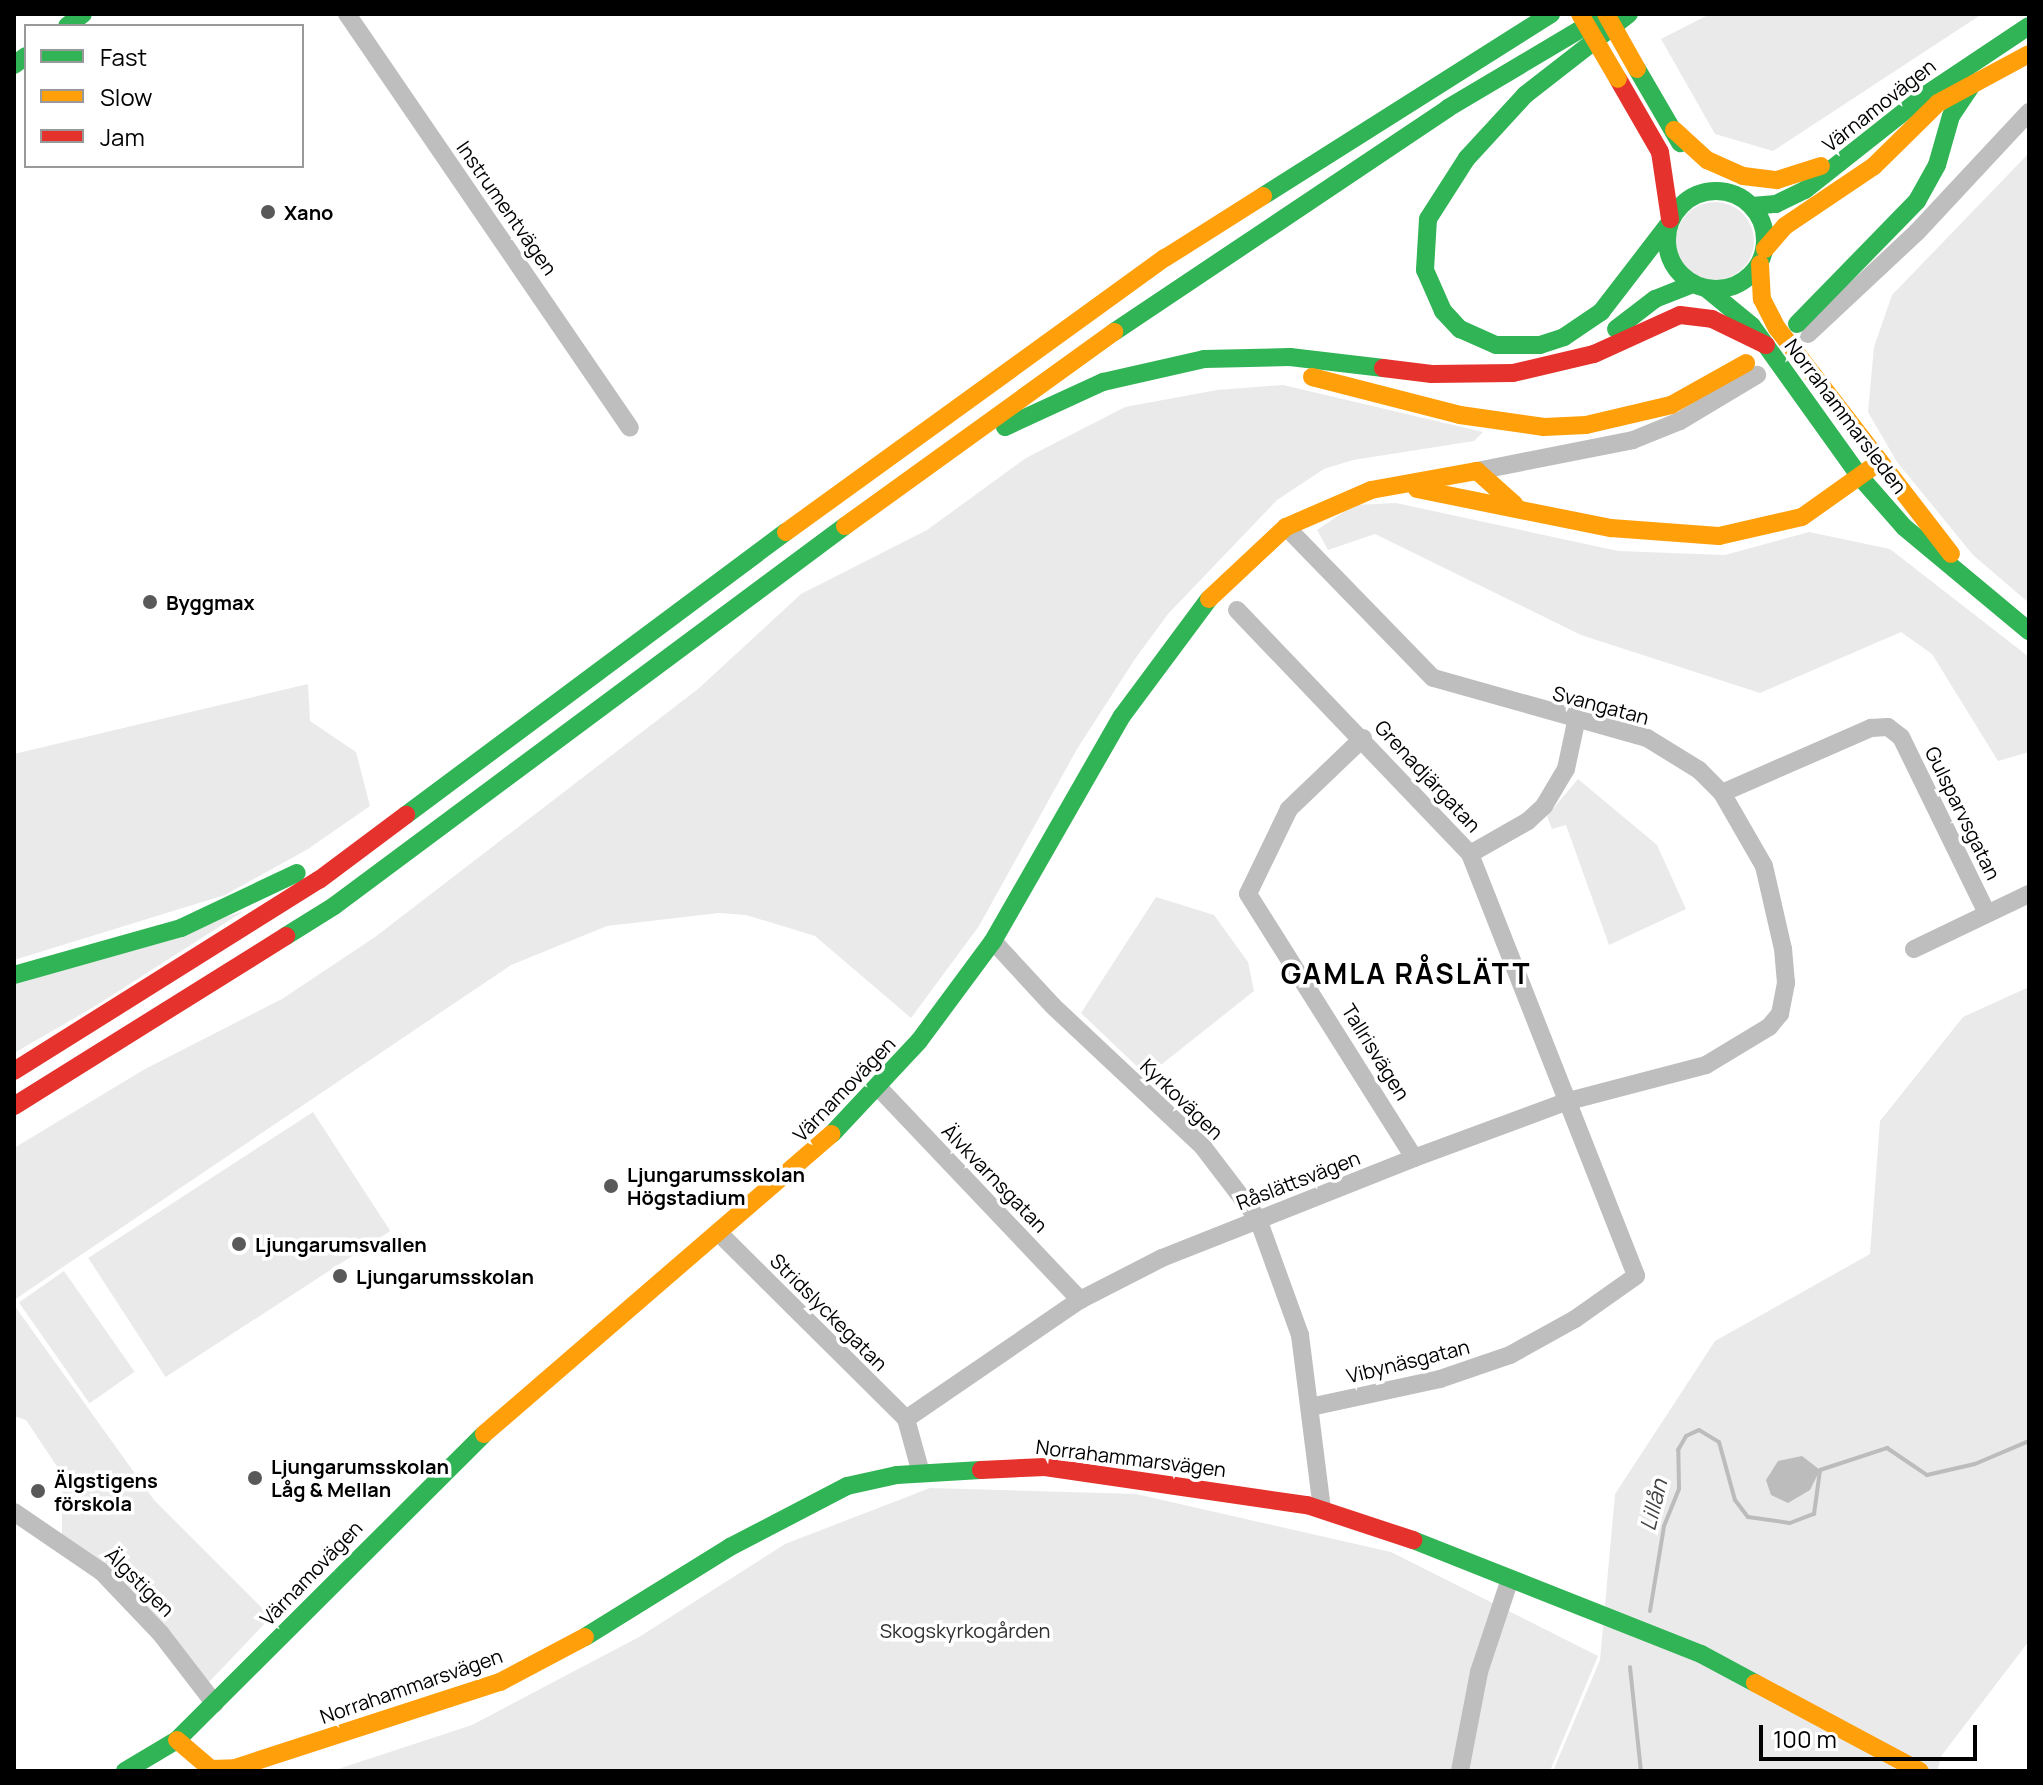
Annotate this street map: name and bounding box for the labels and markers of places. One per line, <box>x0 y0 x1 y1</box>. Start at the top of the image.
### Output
place label: Xano <box>284 200 333 224</box>
marker: Xano <box>259 203 277 221</box>
place label: Byggmax <box>166 590 255 614</box>
marker: Byggmax <box>141 593 159 611</box>
place label: Ljungarumsskolan Högstadium <box>627 1162 805 1209</box>
marker: Ljungarumsskolan Högstadium <box>602 1177 620 1195</box>
place label: Ljungarumsvallen <box>255 1232 427 1256</box>
marker: Ljungarumsvallen <box>230 1235 248 1253</box>
place label: Ljungarumsskolan <box>356 1264 534 1288</box>
marker: Ljungarumsskolan <box>331 1267 349 1285</box>
place label: Ljungarumsskolan Låg & Mellan <box>271 1454 449 1501</box>
place label: Älgstigens förskola <box>54 1468 158 1515</box>
marker: Ljungarumsskolan Låg & Mellan <box>246 1469 264 1487</box>
marker: Älgstigens förskola <box>29 1482 47 1500</box>

